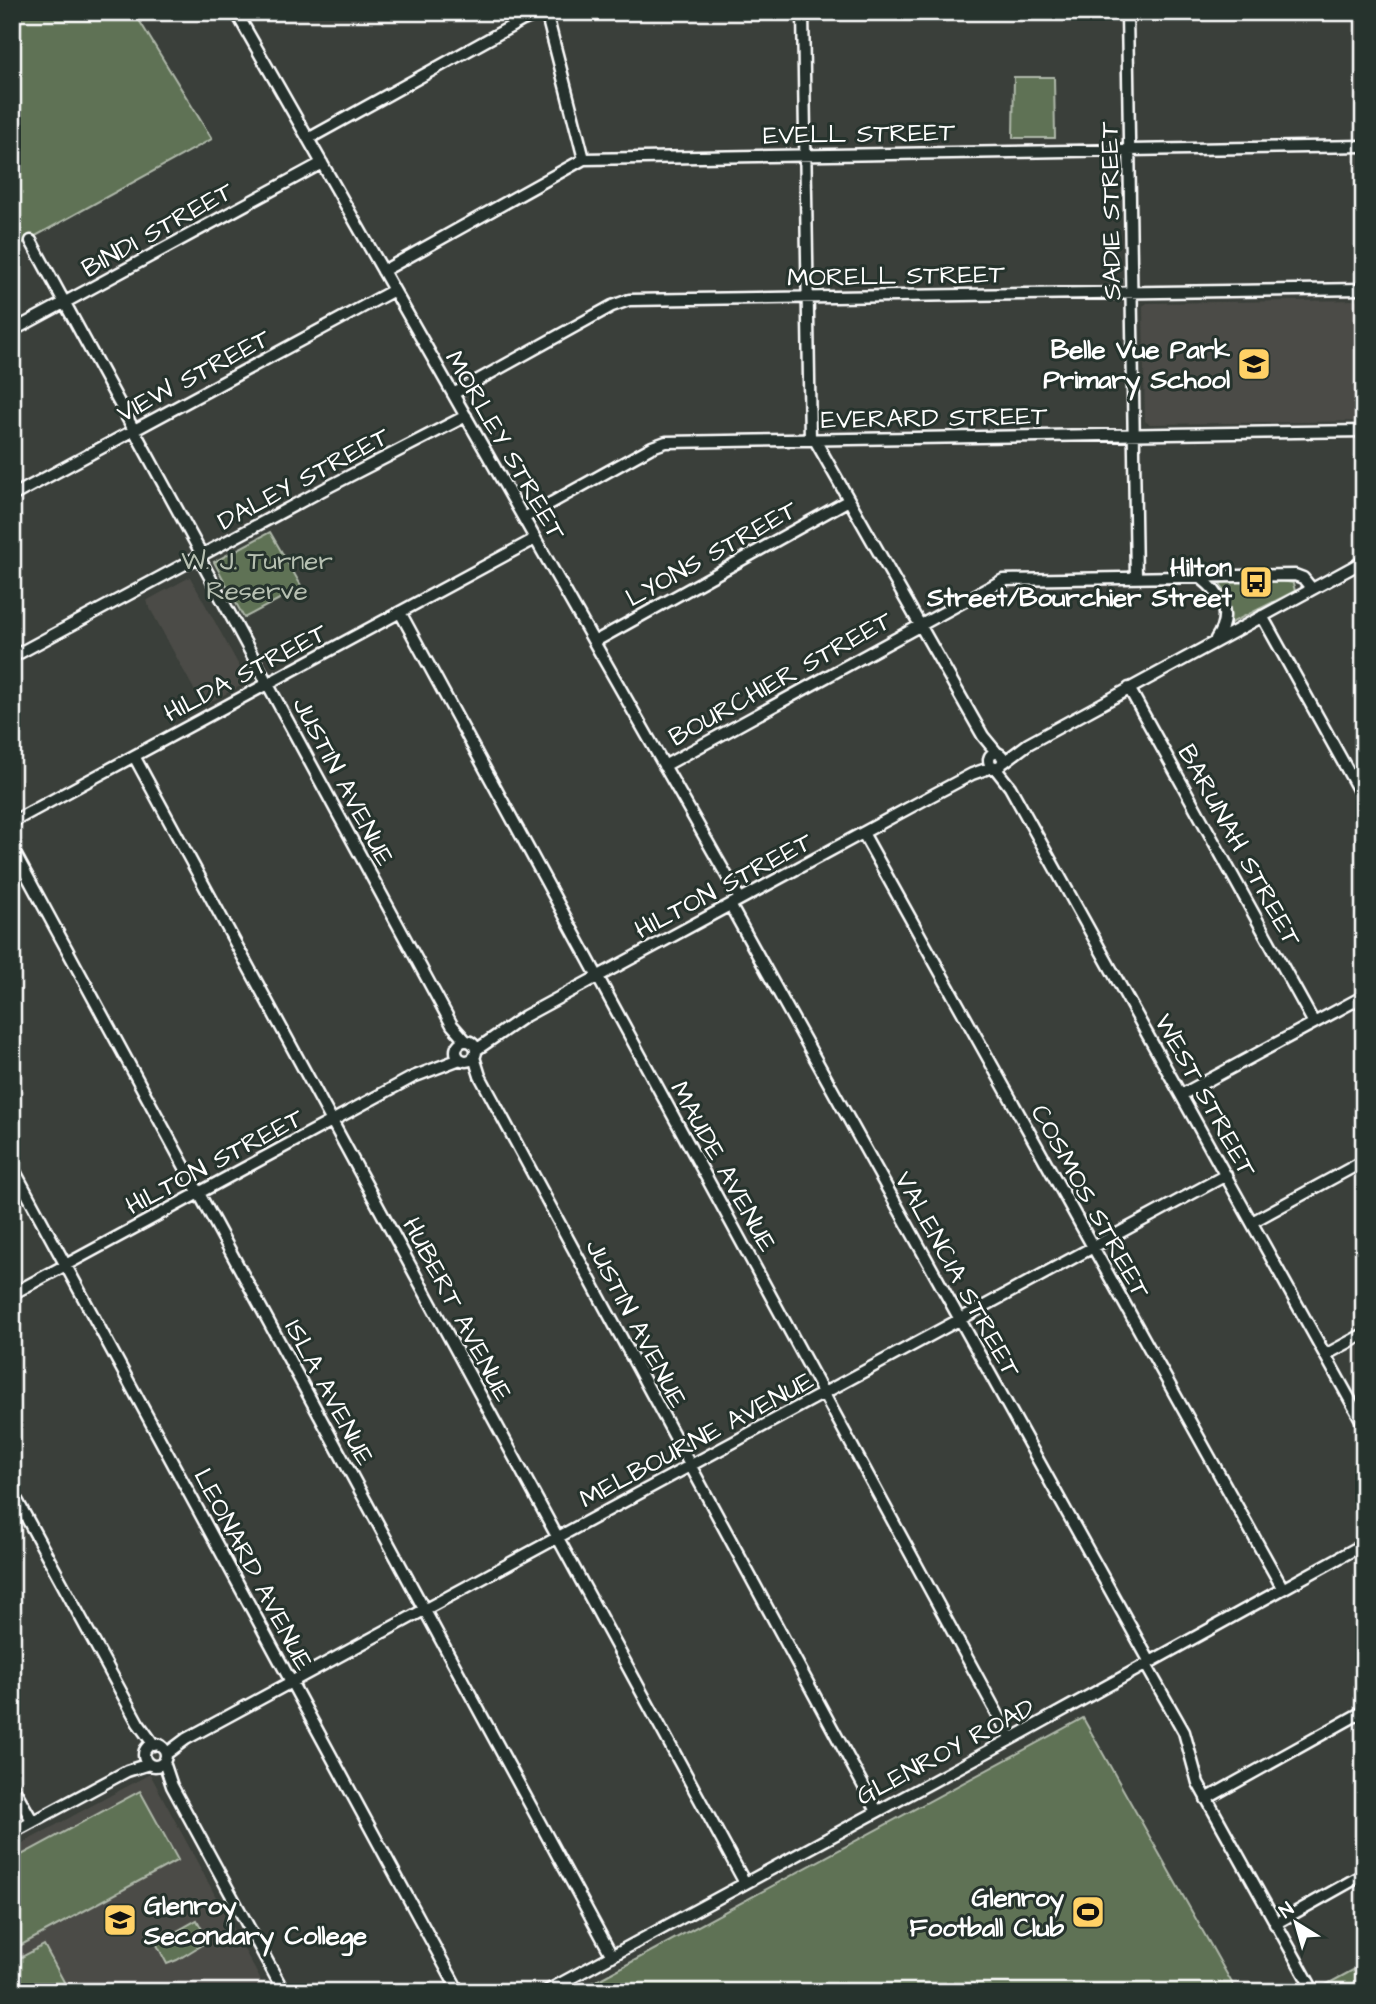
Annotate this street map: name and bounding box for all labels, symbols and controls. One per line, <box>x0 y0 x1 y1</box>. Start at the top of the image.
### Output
street label: EVELL STREET <box>763 114 956 154</box>
street label: SADIE STREET <box>1091 121 1131 300</box>
street label: BINDI STREET <box>75 173 241 286</box>
street label: MORELL STREET <box>787 256 1006 296</box>
street label: VIEW STREET <box>110 320 277 431</box>
place label: Belle Vue Park Primary School <box>1043 332 1231 401</box>
street label: MORLEY STREET <box>436 344 575 548</box>
school or university icon: Belle Vue Park Primary School <box>1235 345 1273 383</box>
street label: EVERARD STREET <box>820 398 1048 438</box>
street label: DALEY STREET <box>211 418 396 539</box>
street label: LYONS STREET <box>619 491 804 616</box>
park label: W. J. Turner Reserve <box>181 543 333 609</box>
place label: Hilton Street/Bourchier Street <box>926 550 1232 616</box>
bus stop icon: Hilton Street/Bourchier Street <box>1237 563 1275 601</box>
street label: BOURCHIER STREET <box>662 602 899 755</box>
street label: HILDA STREET <box>158 614 334 731</box>
street label: JUSTIN AVENUE <box>283 691 403 872</box>
street label: BARUNAH STREET <box>1169 738 1310 954</box>
street label: HILTON STREET <box>628 824 819 948</box>
street label: WEST STREET <box>1145 1007 1265 1184</box>
street label: MAUDE AVENUE <box>661 1075 785 1258</box>
street label: COSMOS STREET <box>1022 1098 1159 1306</box>
street label: HILTON STREET <box>119 1100 310 1224</box>
street label: VALENCIA STREET <box>886 1165 1029 1385</box>
street label: HUBERT AVENUE <box>393 1211 521 1408</box>
street label: JUSTIN AVENUE <box>576 1233 696 1414</box>
street label: ISLA AVENUE <box>276 1313 383 1472</box>
street label: MELBOURNE AVENUE <box>573 1363 820 1517</box>
street label: LEONARD AVENUE <box>185 1462 322 1677</box>
street label: GLENROY ROAD <box>850 1690 1041 1814</box>
place label: Glenroy Football Club <box>910 1880 1065 1946</box>
place label: Glenroy Secondary College <box>143 1888 367 1957</box>
north arrow <box>1260 1888 1330 1958</box>
sports icon: Glenroy Football Club <box>1069 1893 1107 1931</box>
text: N <box>1274 1896 1300 1925</box>
school or university icon: Glenroy Secondary College <box>101 1901 139 1939</box>

